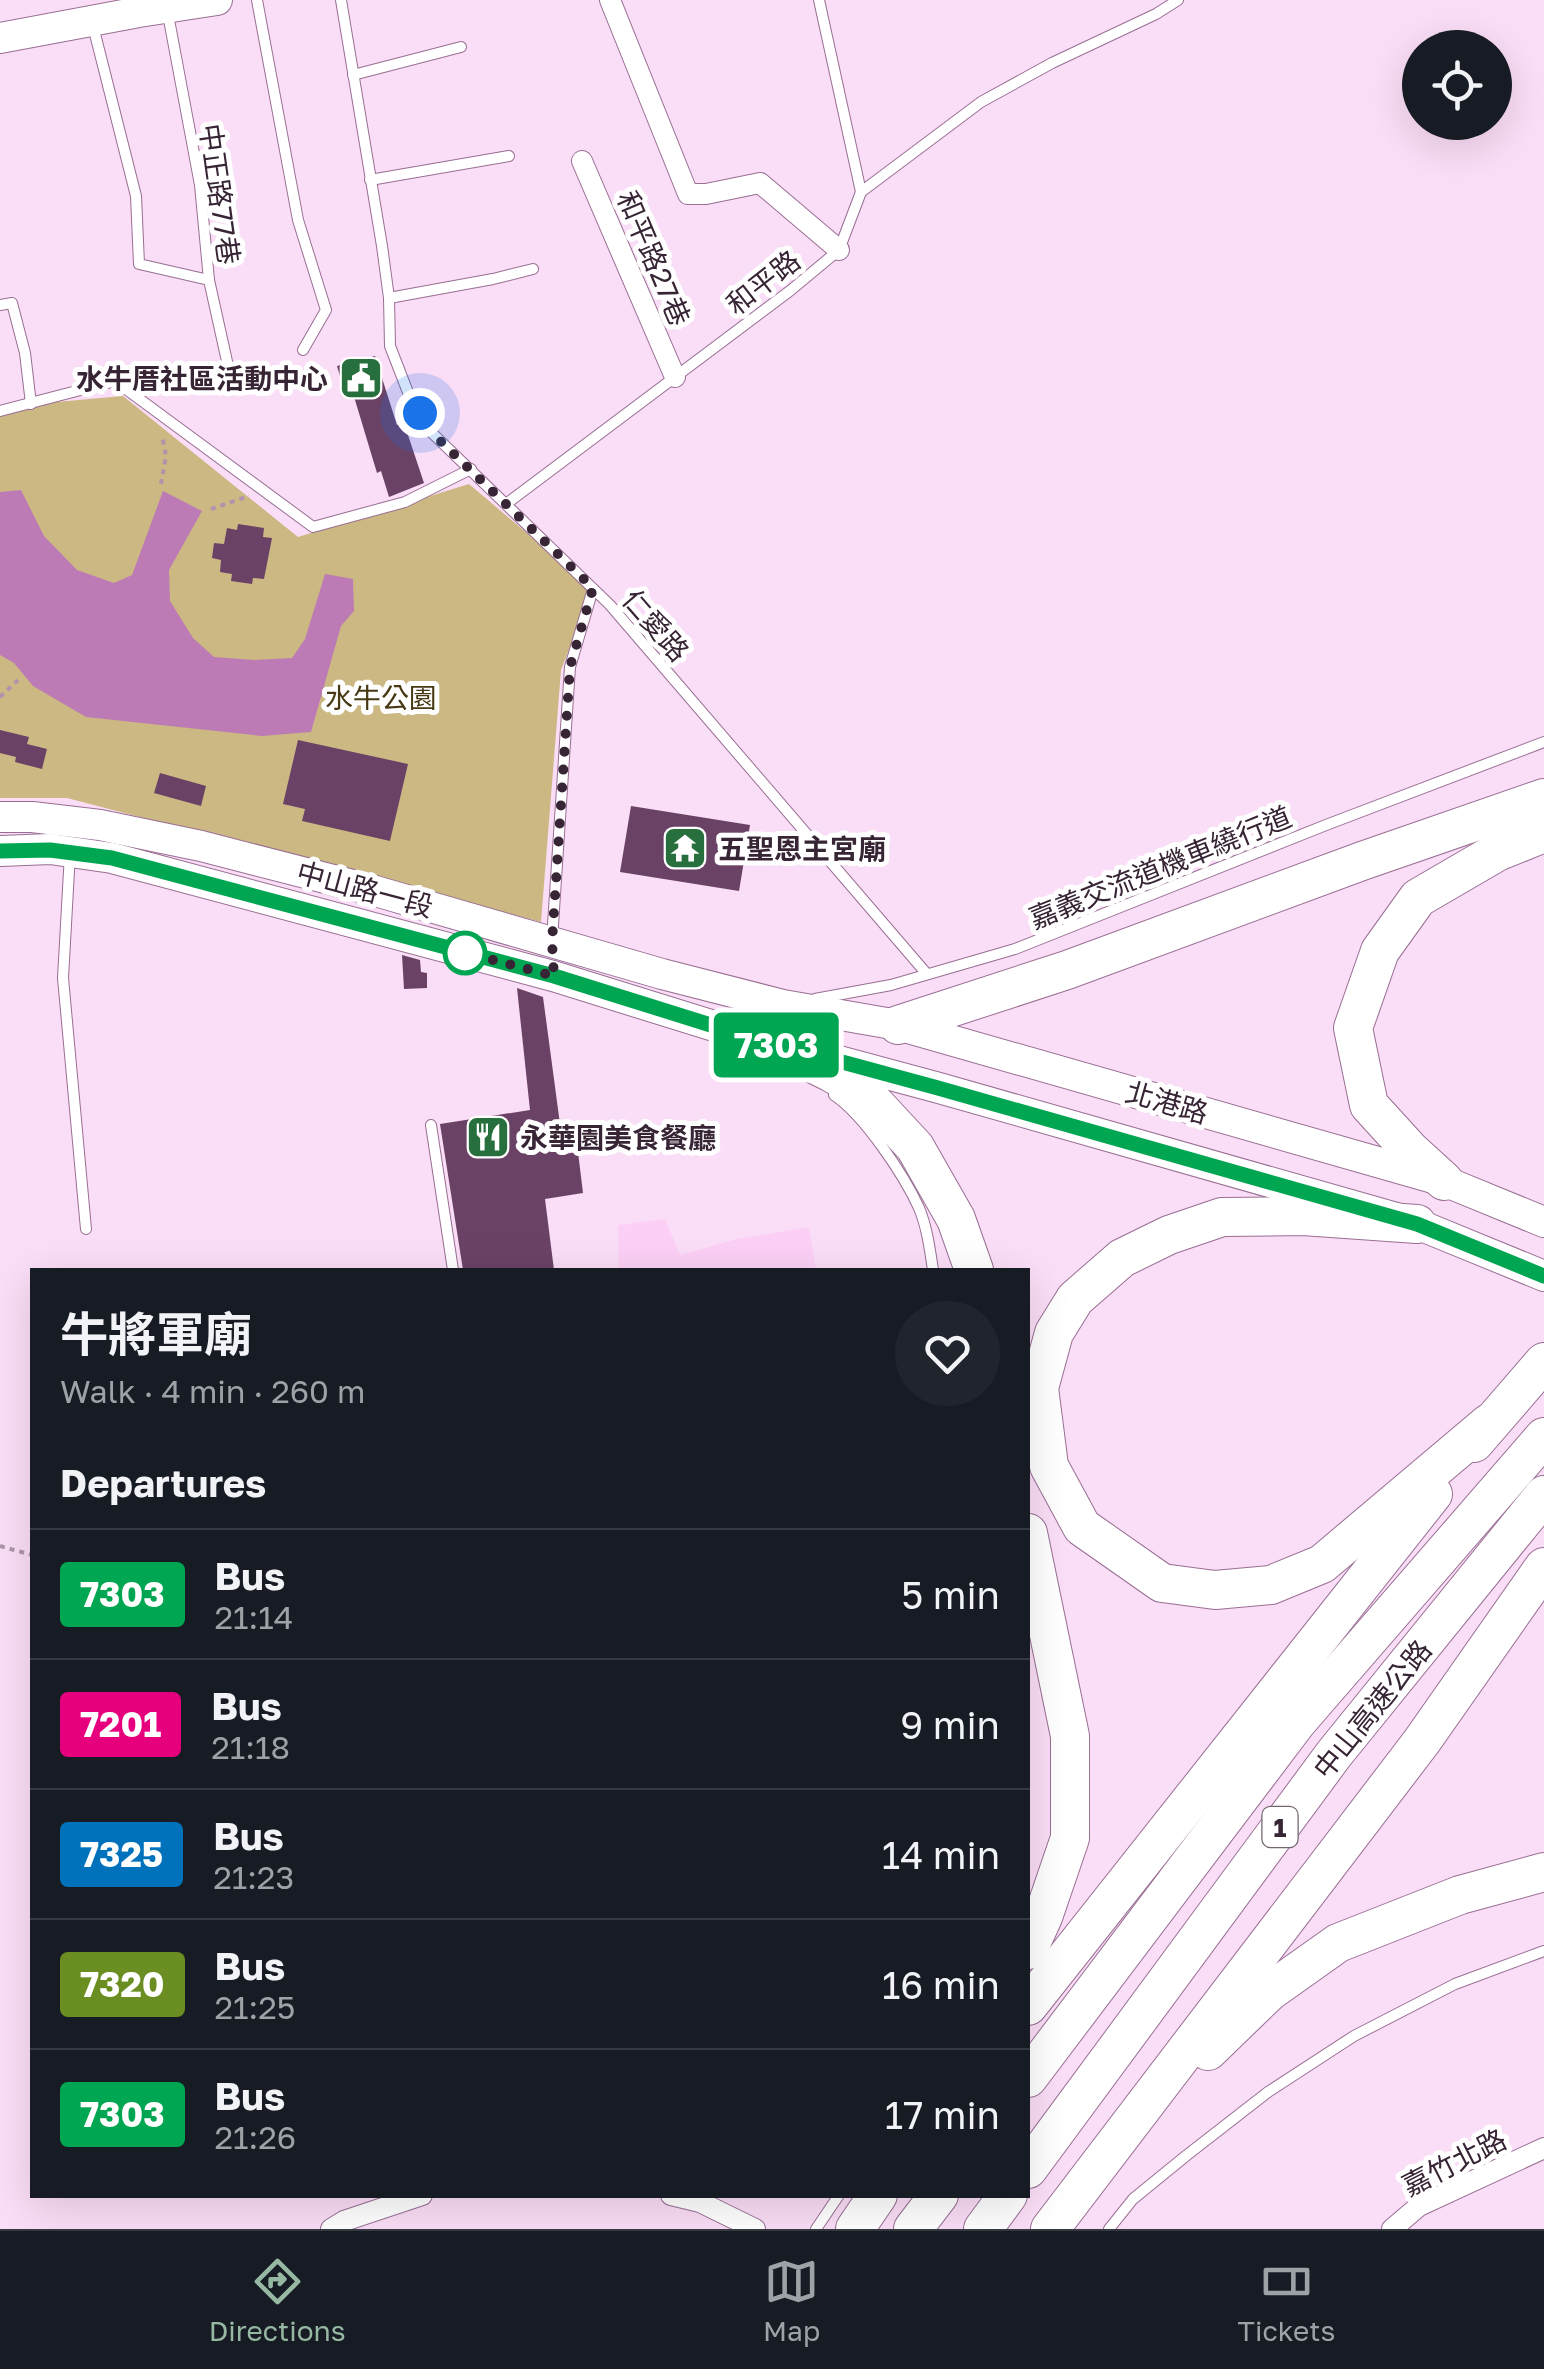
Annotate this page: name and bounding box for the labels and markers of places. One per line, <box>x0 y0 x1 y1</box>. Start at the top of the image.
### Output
public building icon: 水牛厝社區活動中心 <box>338 355 384 401</box>
place label: 水牛厝社區活動中心 <box>76 362 328 395</box>
temple icon: 五聖恩主宮廟 <box>662 825 708 871</box>
place label: 五聖恩主宮廟 <box>718 832 886 865</box>
unlabelled marker <box>444 932 486 974</box>
restaurant icon: 永華園美食餐廳 <box>465 1114 511 1160</box>
place label: 永華園美食餐廳 <box>520 1121 716 1154</box>

